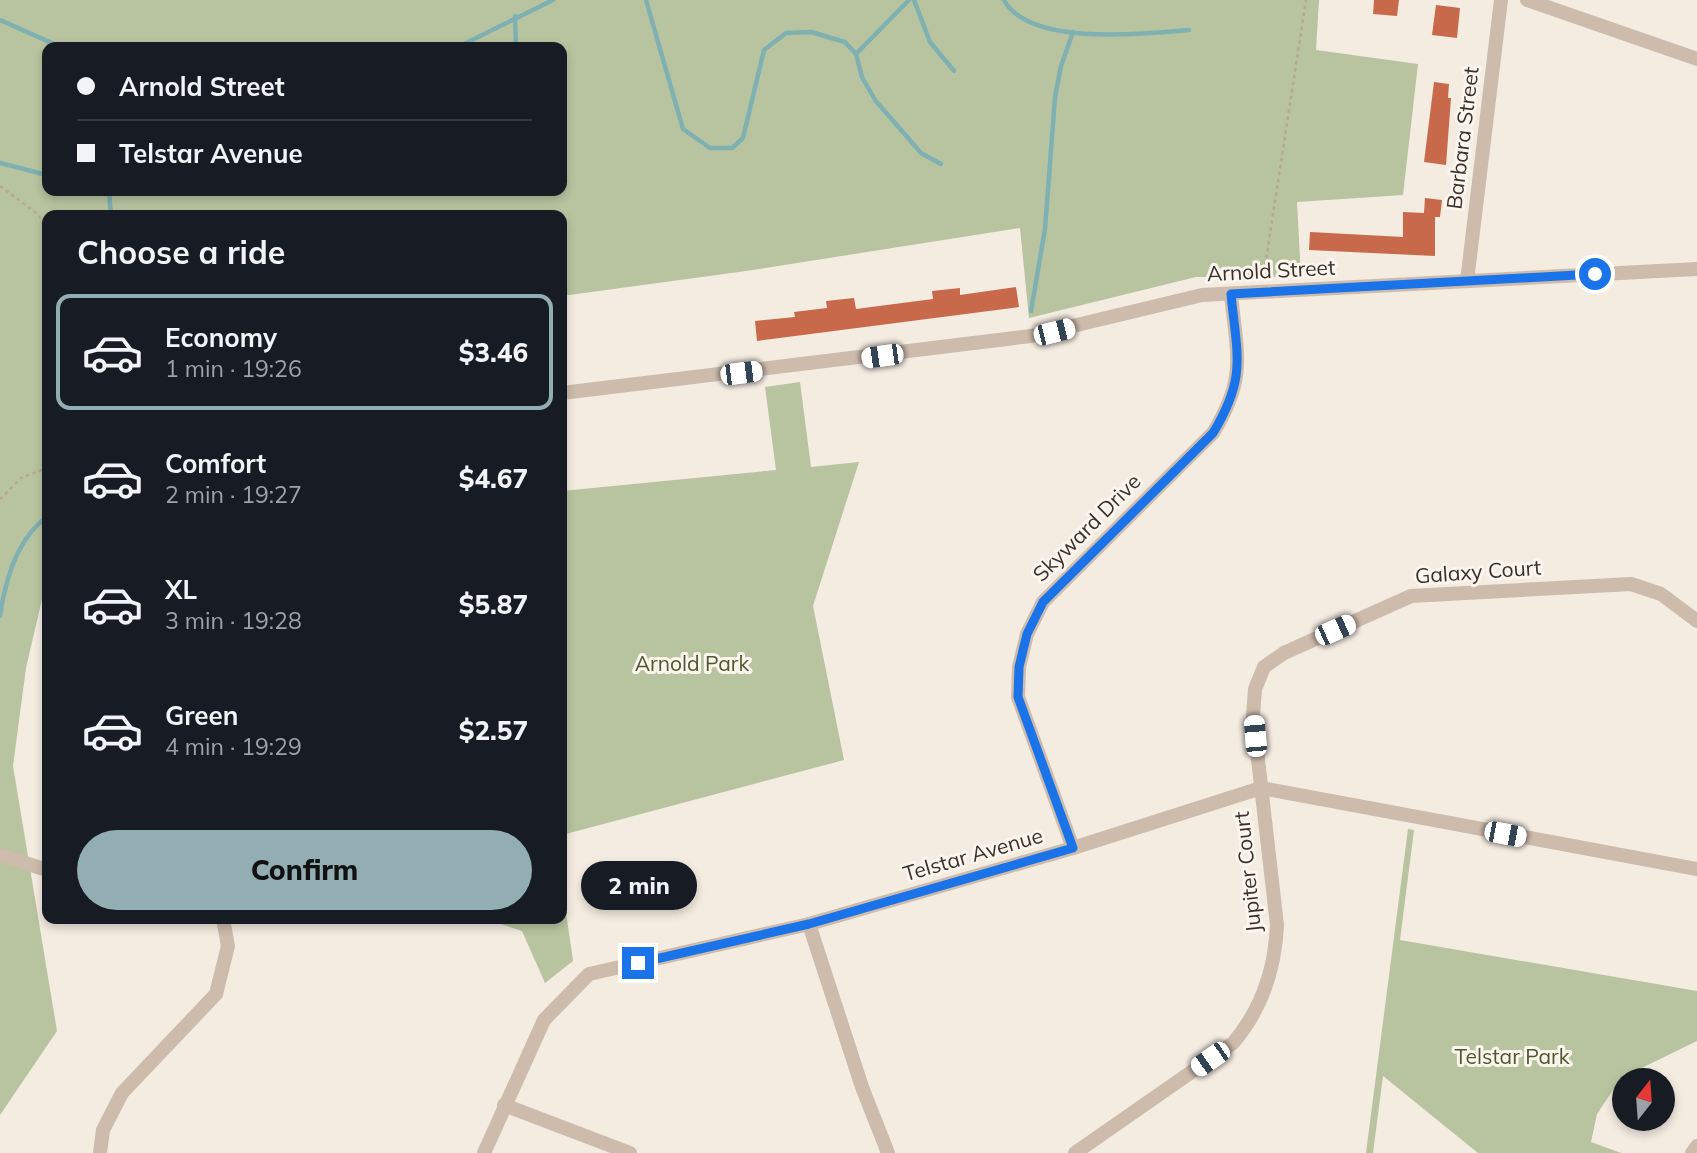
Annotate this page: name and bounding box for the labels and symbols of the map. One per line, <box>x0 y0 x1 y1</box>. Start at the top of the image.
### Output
street label: Barbara Street <box>1440 65 1484 211</box>
street label: Arnold Street <box>1206 254 1336 286</box>
route start <box>1579 258 1611 290</box>
car <box>1032 317 1077 347</box>
car <box>860 343 905 369</box>
car <box>719 360 764 386</box>
street label: Skyward Drive <box>1027 468 1146 587</box>
street label: Galaxy Court <box>1414 554 1542 588</box>
car <box>1312 612 1359 648</box>
park label: Arnold Park <box>635 650 750 676</box>
car <box>1243 714 1268 758</box>
street label: Jupiter Court <box>1228 810 1266 934</box>
car <box>1483 820 1528 848</box>
street label: Telstar Avenue <box>900 822 1046 886</box>
callout: 2 min <box>580 862 696 911</box>
route end <box>622 947 654 979</box>
car <box>1187 1038 1234 1080</box>
park label: Telstar Park <box>1454 1043 1570 1069</box>
north arrow <box>1612 1068 1675 1130</box>

